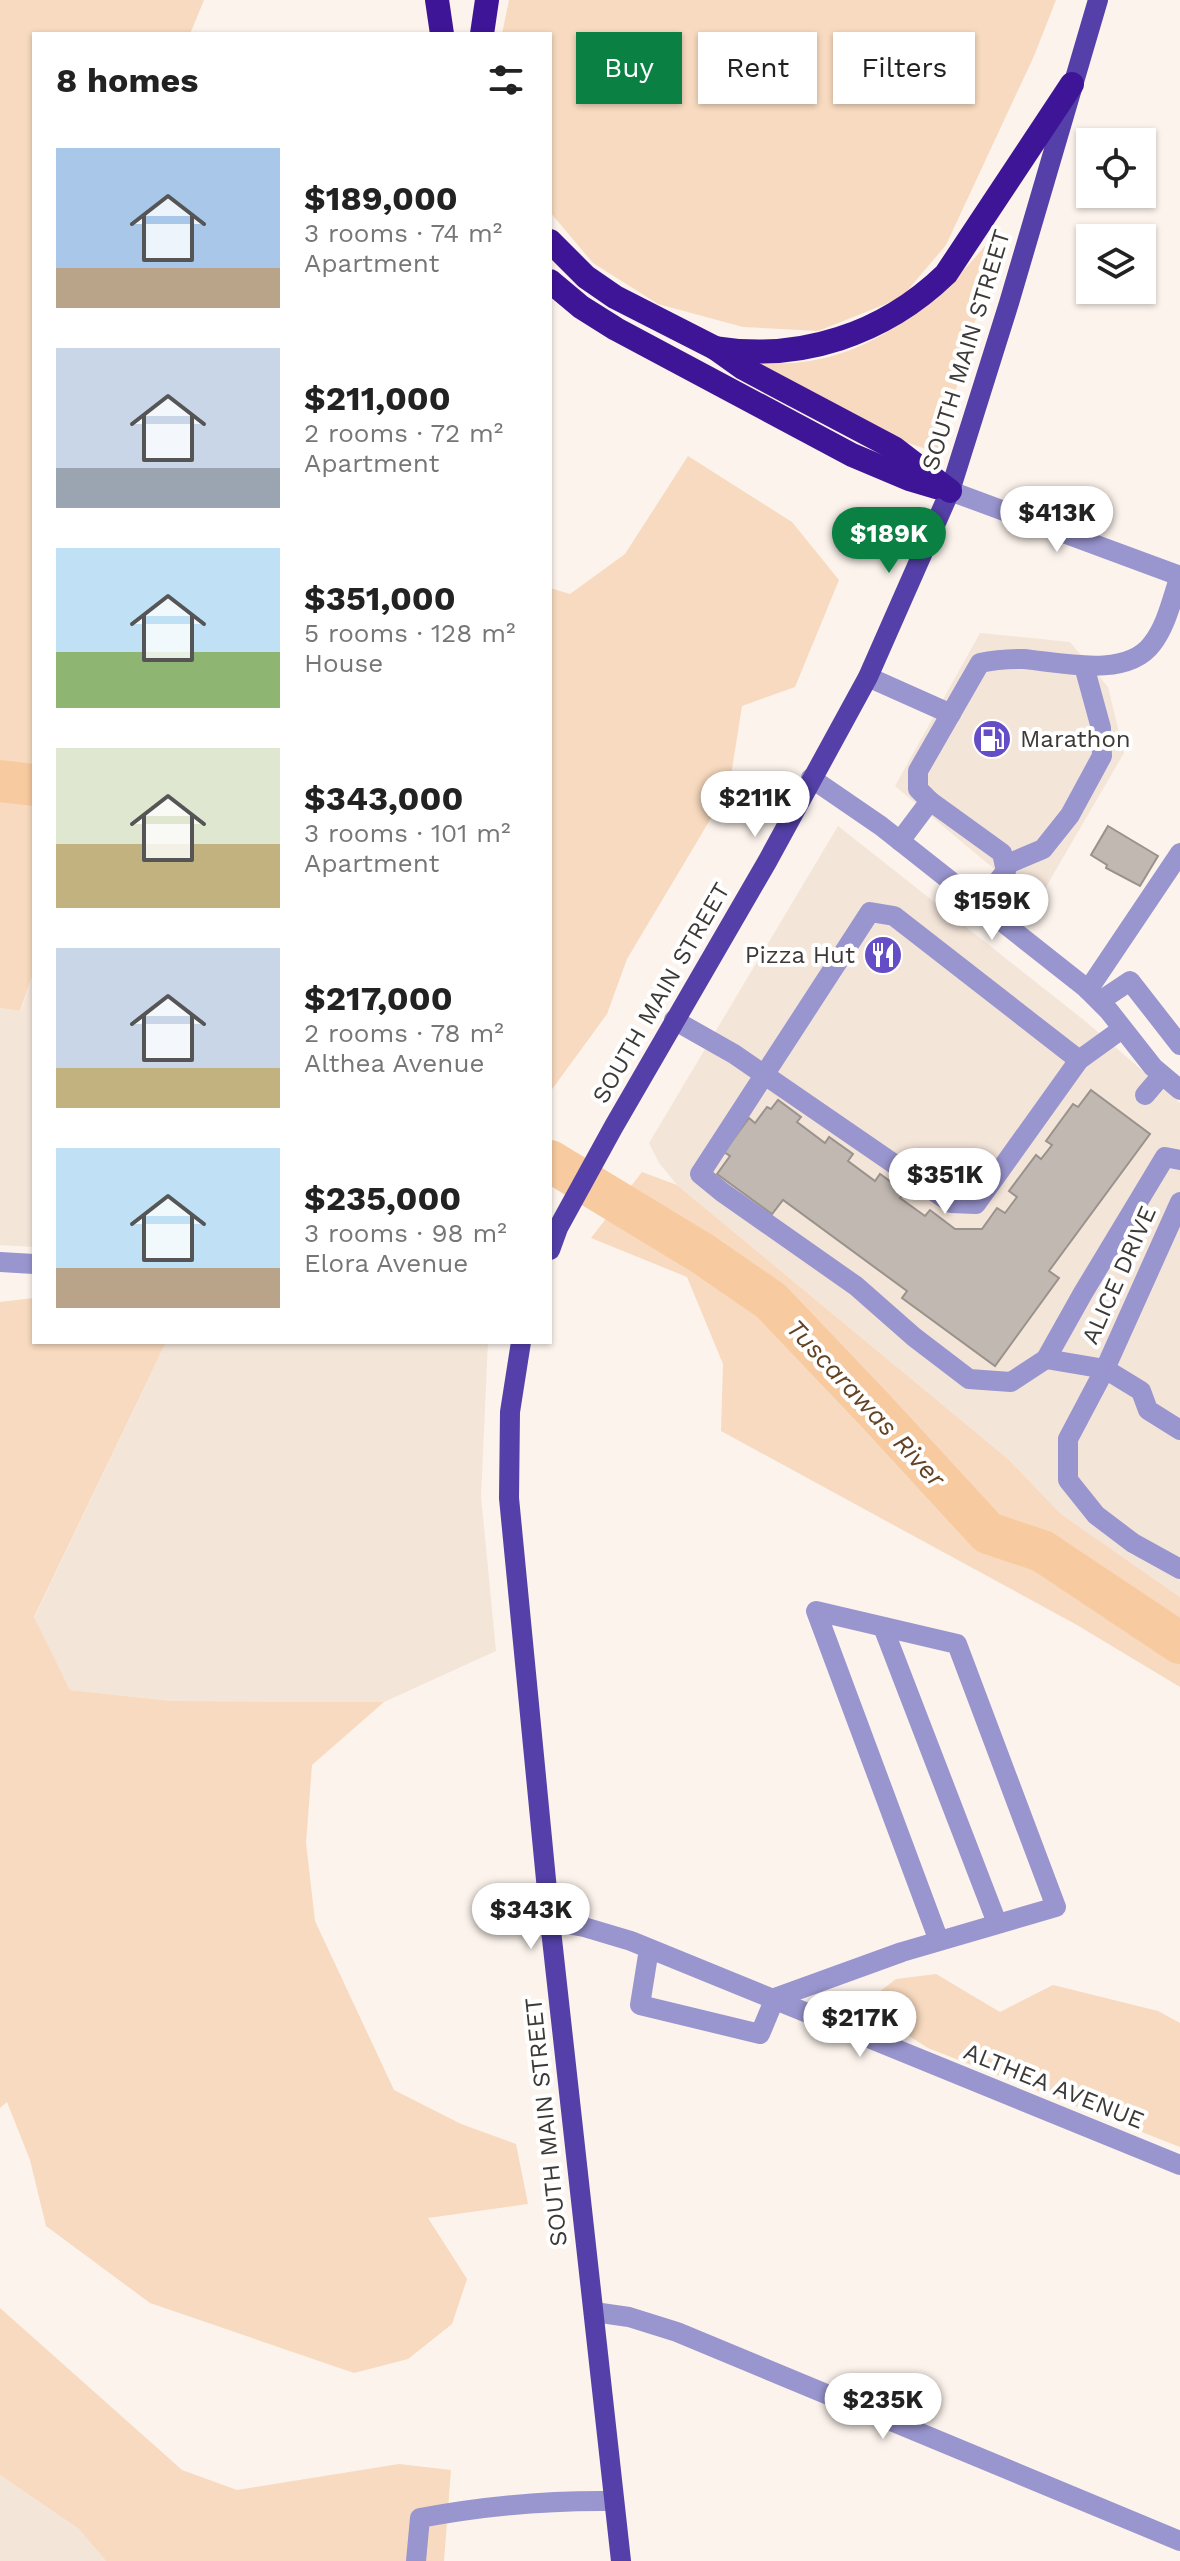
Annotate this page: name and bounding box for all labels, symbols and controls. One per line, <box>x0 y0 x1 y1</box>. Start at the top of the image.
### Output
chip: Buy <box>576 32 682 104</box>
chip: Rent <box>698 32 817 104</box>
chip: Filters <box>833 32 975 104</box>
icon: filters <box>484 58 528 102</box>
text: 8 homes <box>56 60 198 100</box>
map controls <box>1076 128 1156 304</box>
button: locate <box>1076 128 1156 208</box>
text: $189,000 <box>304 178 458 218</box>
icon: home <box>120 180 216 276</box>
text: 3 rooms · 74 m² <box>304 218 502 248</box>
button: layers <box>1076 224 1156 304</box>
street label: SOUTH MAIN STREET <box>916 226 1016 474</box>
text: Apartment <box>304 248 440 278</box>
text: $211,000 <box>304 378 451 418</box>
icon: home <box>120 380 216 476</box>
text: 2 rooms · 72 m² <box>304 418 503 448</box>
text: Apartment <box>304 448 440 478</box>
pin: $413K <box>1001 486 1113 554</box>
text: $413K <box>1018 497 1096 527</box>
pin: $189K <box>833 507 945 575</box>
text: $189K <box>850 518 928 548</box>
text: $351,000 <box>304 578 456 618</box>
icon: home <box>120 580 216 676</box>
text: 5 rooms · 128 m² <box>304 618 515 648</box>
text: House <box>304 648 383 678</box>
fuel station icon: Marathon <box>971 718 1013 760</box>
place label: Marathon <box>1020 725 1131 753</box>
pin: $211K <box>699 771 811 839</box>
text: $343,000 <box>304 778 463 818</box>
icon: home <box>120 780 216 876</box>
text: $211K <box>719 782 791 812</box>
text: 3 rooms · 101 m² <box>304 818 511 848</box>
text: Apartment <box>304 848 440 878</box>
pin: $159K <box>936 874 1048 942</box>
street label: SOUTH MAIN STREET <box>586 878 736 1108</box>
text: $159K <box>953 885 1031 915</box>
restaurant icon: Pizza Hut <box>862 934 904 976</box>
place label: Pizza Hut <box>745 941 855 969</box>
text: $217,000 <box>304 978 453 1018</box>
icon: home <box>120 980 216 1076</box>
text: 2 rooms · 78 m² <box>304 1018 504 1048</box>
text: Althea Avenue <box>304 1048 485 1078</box>
pin: $351K <box>889 1148 1001 1216</box>
text: $351K <box>907 1159 983 1189</box>
text: $235,000 <box>304 1178 461 1218</box>
icon: home <box>120 1180 216 1276</box>
street label: ALICE DRIVE <box>1076 1201 1162 1349</box>
text: 3 rooms · 98 m² <box>304 1218 507 1248</box>
text: Elora Avenue <box>304 1248 468 1278</box>
water label: Tuscarawas River <box>781 1313 952 1494</box>
pin: $343K <box>475 1883 587 1951</box>
text: $343K <box>490 1894 572 1924</box>
pin: $217K <box>804 1991 916 2059</box>
street label: SOUTH MAIN STREET <box>519 1996 573 2248</box>
text: $217K <box>821 2002 899 2032</box>
street label: ALTHEA AVENUE <box>960 2037 1148 2135</box>
pin: $235K <box>827 2373 939 2441</box>
text: $235K <box>843 2384 923 2414</box>

